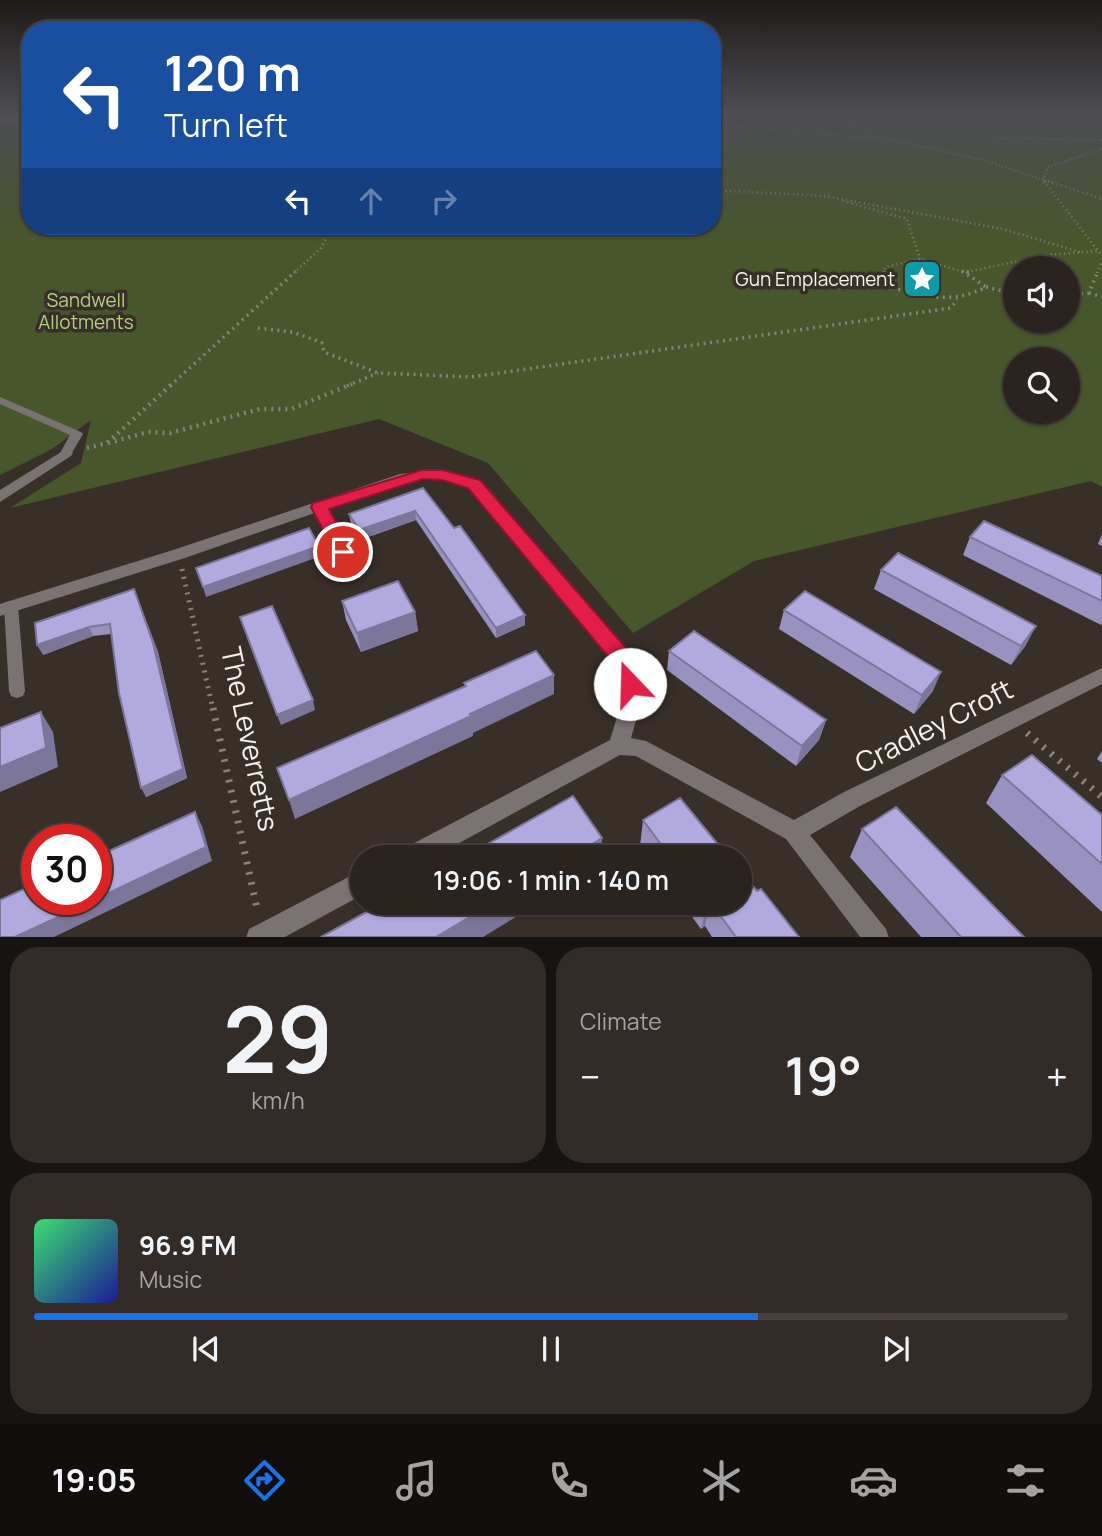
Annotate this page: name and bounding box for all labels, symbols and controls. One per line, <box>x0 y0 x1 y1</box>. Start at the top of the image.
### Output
text: 120 m <box>164 39 301 106</box>
icon: left <box>49 49 140 140</box>
text: Turn left <box>164 103 288 147</box>
icon: left <box>279 182 317 220</box>
icon: ahead <box>352 182 390 220</box>
icon: right <box>425 182 463 220</box>
map controls <box>1003 256 1080 424</box>
button: sound <box>1003 256 1080 333</box>
place icon: Gun Emplacement <box>901 258 943 300</box>
place label: Gun Emplacement <box>735 266 895 292</box>
park label: Sandwell Allotments <box>38 287 134 335</box>
button: search <box>1003 347 1080 424</box>
pin <box>313 522 373 582</box>
icon: arrive <box>324 533 362 571</box>
street label: The Leverretts <box>213 643 289 834</box>
position arrow <box>593 647 667 721</box>
street label: Cradley Croft <box>848 669 1019 781</box>
speed limit sign: 30 <box>21 824 112 915</box>
text: 19:06 · 1 min · 140 m <box>433 862 669 898</box>
text: 29 <box>223 976 333 1100</box>
text: Climate <box>580 1005 662 1037</box>
text: 19° <box>784 1040 862 1111</box>
text: − <box>580 1050 601 1102</box>
text: + <box>1046 1050 1068 1102</box>
text: km/h <box>251 1084 305 1116</box>
text: 96.9 FM <box>139 1227 236 1263</box>
text: Music <box>139 1263 202 1295</box>
icon: previous <box>187 1330 225 1368</box>
icon: pause <box>532 1330 570 1368</box>
icon: next <box>877 1330 915 1368</box>
icon: directions <box>240 1456 289 1505</box>
icon: music <box>392 1456 441 1505</box>
icon: phone <box>544 1456 593 1505</box>
icon: climate <box>697 1456 746 1505</box>
icon: car <box>849 1456 898 1505</box>
icon: filters <box>1001 1456 1050 1505</box>
text: 19:05 <box>52 1458 136 1502</box>

